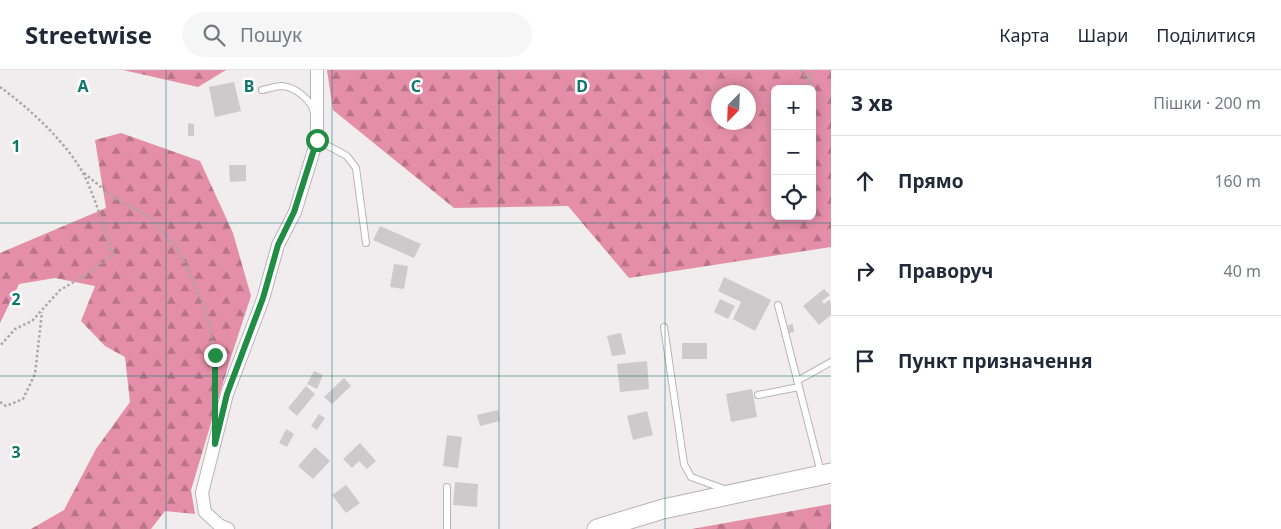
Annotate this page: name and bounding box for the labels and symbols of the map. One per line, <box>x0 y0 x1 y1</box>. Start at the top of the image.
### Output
text: A <box>77 75 89 97</box>
text: B <box>244 75 254 97</box>
text: C <box>411 75 421 97</box>
text: D <box>576 75 588 97</box>
north arrow <box>711 85 756 130</box>
route start <box>306 129 329 152</box>
text: 1 <box>11 135 21 157</box>
text: 2 <box>11 288 21 310</box>
route end <box>204 344 227 367</box>
text: 3 <box>11 441 21 463</box>

